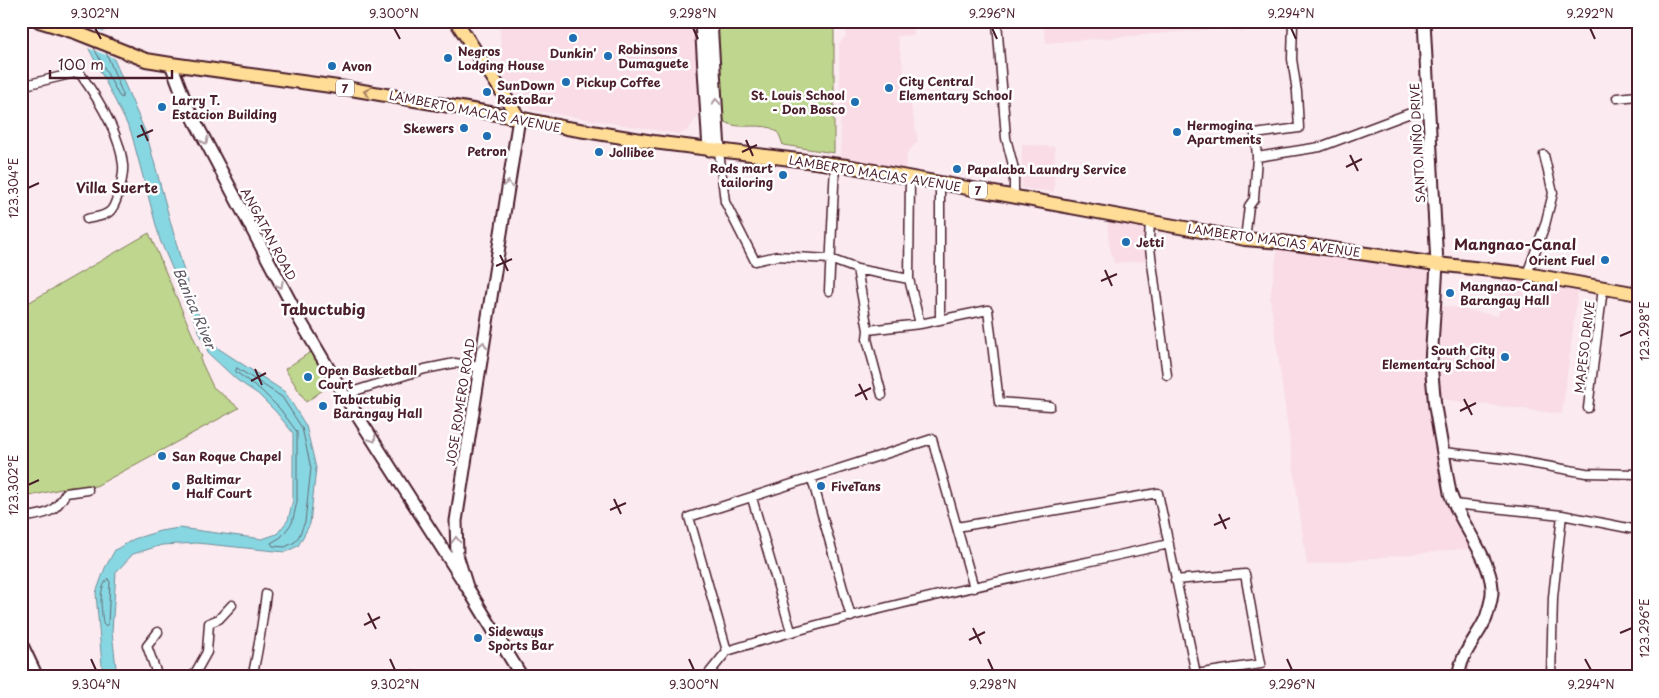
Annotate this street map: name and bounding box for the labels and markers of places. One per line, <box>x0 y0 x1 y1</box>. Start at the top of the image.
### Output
marker: Dunkin' <box>567 32 579 44</box>
place label: Robinsons Dumaguete <box>618 40 689 72</box>
place label: Negros Lodging House <box>458 42 545 74</box>
place label: Dunkin' <box>550 44 596 62</box>
marker: Robinsons Dumaguete <box>602 50 614 62</box>
marker: Negros Lodging House <box>442 52 454 64</box>
place label: Avon <box>341 57 372 75</box>
marker: Avon <box>326 60 338 72</box>
place label: City Central Elementary School <box>899 72 1012 104</box>
place label: Pickup Coffee <box>576 73 661 91</box>
place label: SunDown RestoBar <box>497 76 555 108</box>
marker: Pickup Coffee <box>560 76 572 88</box>
marker: City Central Elementary School <box>883 82 895 94</box>
marker: SunDown RestoBar <box>481 86 493 98</box>
place label: St. Louis School - Don Bosco <box>751 86 845 118</box>
place label: Larry T. Estacion Building <box>172 91 277 123</box>
marker: St. Louis School - Don Bosco <box>849 96 861 108</box>
marker: Larry T. Estacion Building <box>156 101 168 113</box>
place label: Hermogina Apartments <box>1187 116 1262 148</box>
place label: Skewers <box>403 119 454 137</box>
marker: Skewers <box>458 122 470 134</box>
marker: Hermogina Apartments <box>1171 126 1183 138</box>
marker: Petron <box>481 130 493 142</box>
place label: Petron <box>467 142 507 160</box>
place label: Jollibee <box>609 143 655 161</box>
marker: Jollibee <box>593 146 605 158</box>
place label: Rods mart tailoring <box>710 159 773 191</box>
place label: Papalaba Laundry Service <box>967 160 1127 178</box>
marker: Papalaba Laundry Service <box>951 163 963 175</box>
marker: Rods mart tailoring <box>777 169 789 181</box>
place label: Jetti <box>1136 233 1165 251</box>
marker: Jetti <box>1120 236 1132 248</box>
place label: Orient Fuel <box>1529 251 1595 269</box>
marker: Orient Fuel <box>1599 254 1611 266</box>
place label: Mangnao-Canal Barangay Hall <box>1460 277 1558 309</box>
marker: Mangnao-Canal Barangay Hall <box>1444 287 1456 299</box>
place label: South City Elementary School <box>1382 341 1495 373</box>
marker: South City Elementary School <box>1499 351 1511 363</box>
place label: Open Basketball Court <box>318 361 417 393</box>
marker: Open Basketball Court <box>302 371 314 383</box>
place label: Tabuctubig Barangay Hall <box>333 390 422 422</box>
marker: Tabuctubig Barangay Hall <box>317 400 329 412</box>
place label: San Roque Chapel <box>172 447 281 465</box>
marker: San Roque Chapel <box>156 450 168 462</box>
place label: Baltimar Half Court <box>186 470 252 502</box>
place label: FiveTans <box>831 477 881 495</box>
marker: Baltimar Half Court <box>170 480 182 492</box>
marker: FiveTans <box>815 480 827 492</box>
place label: Sideways Sports Bar <box>488 622 555 654</box>
marker: Sideways Sports Bar <box>472 632 484 644</box>

